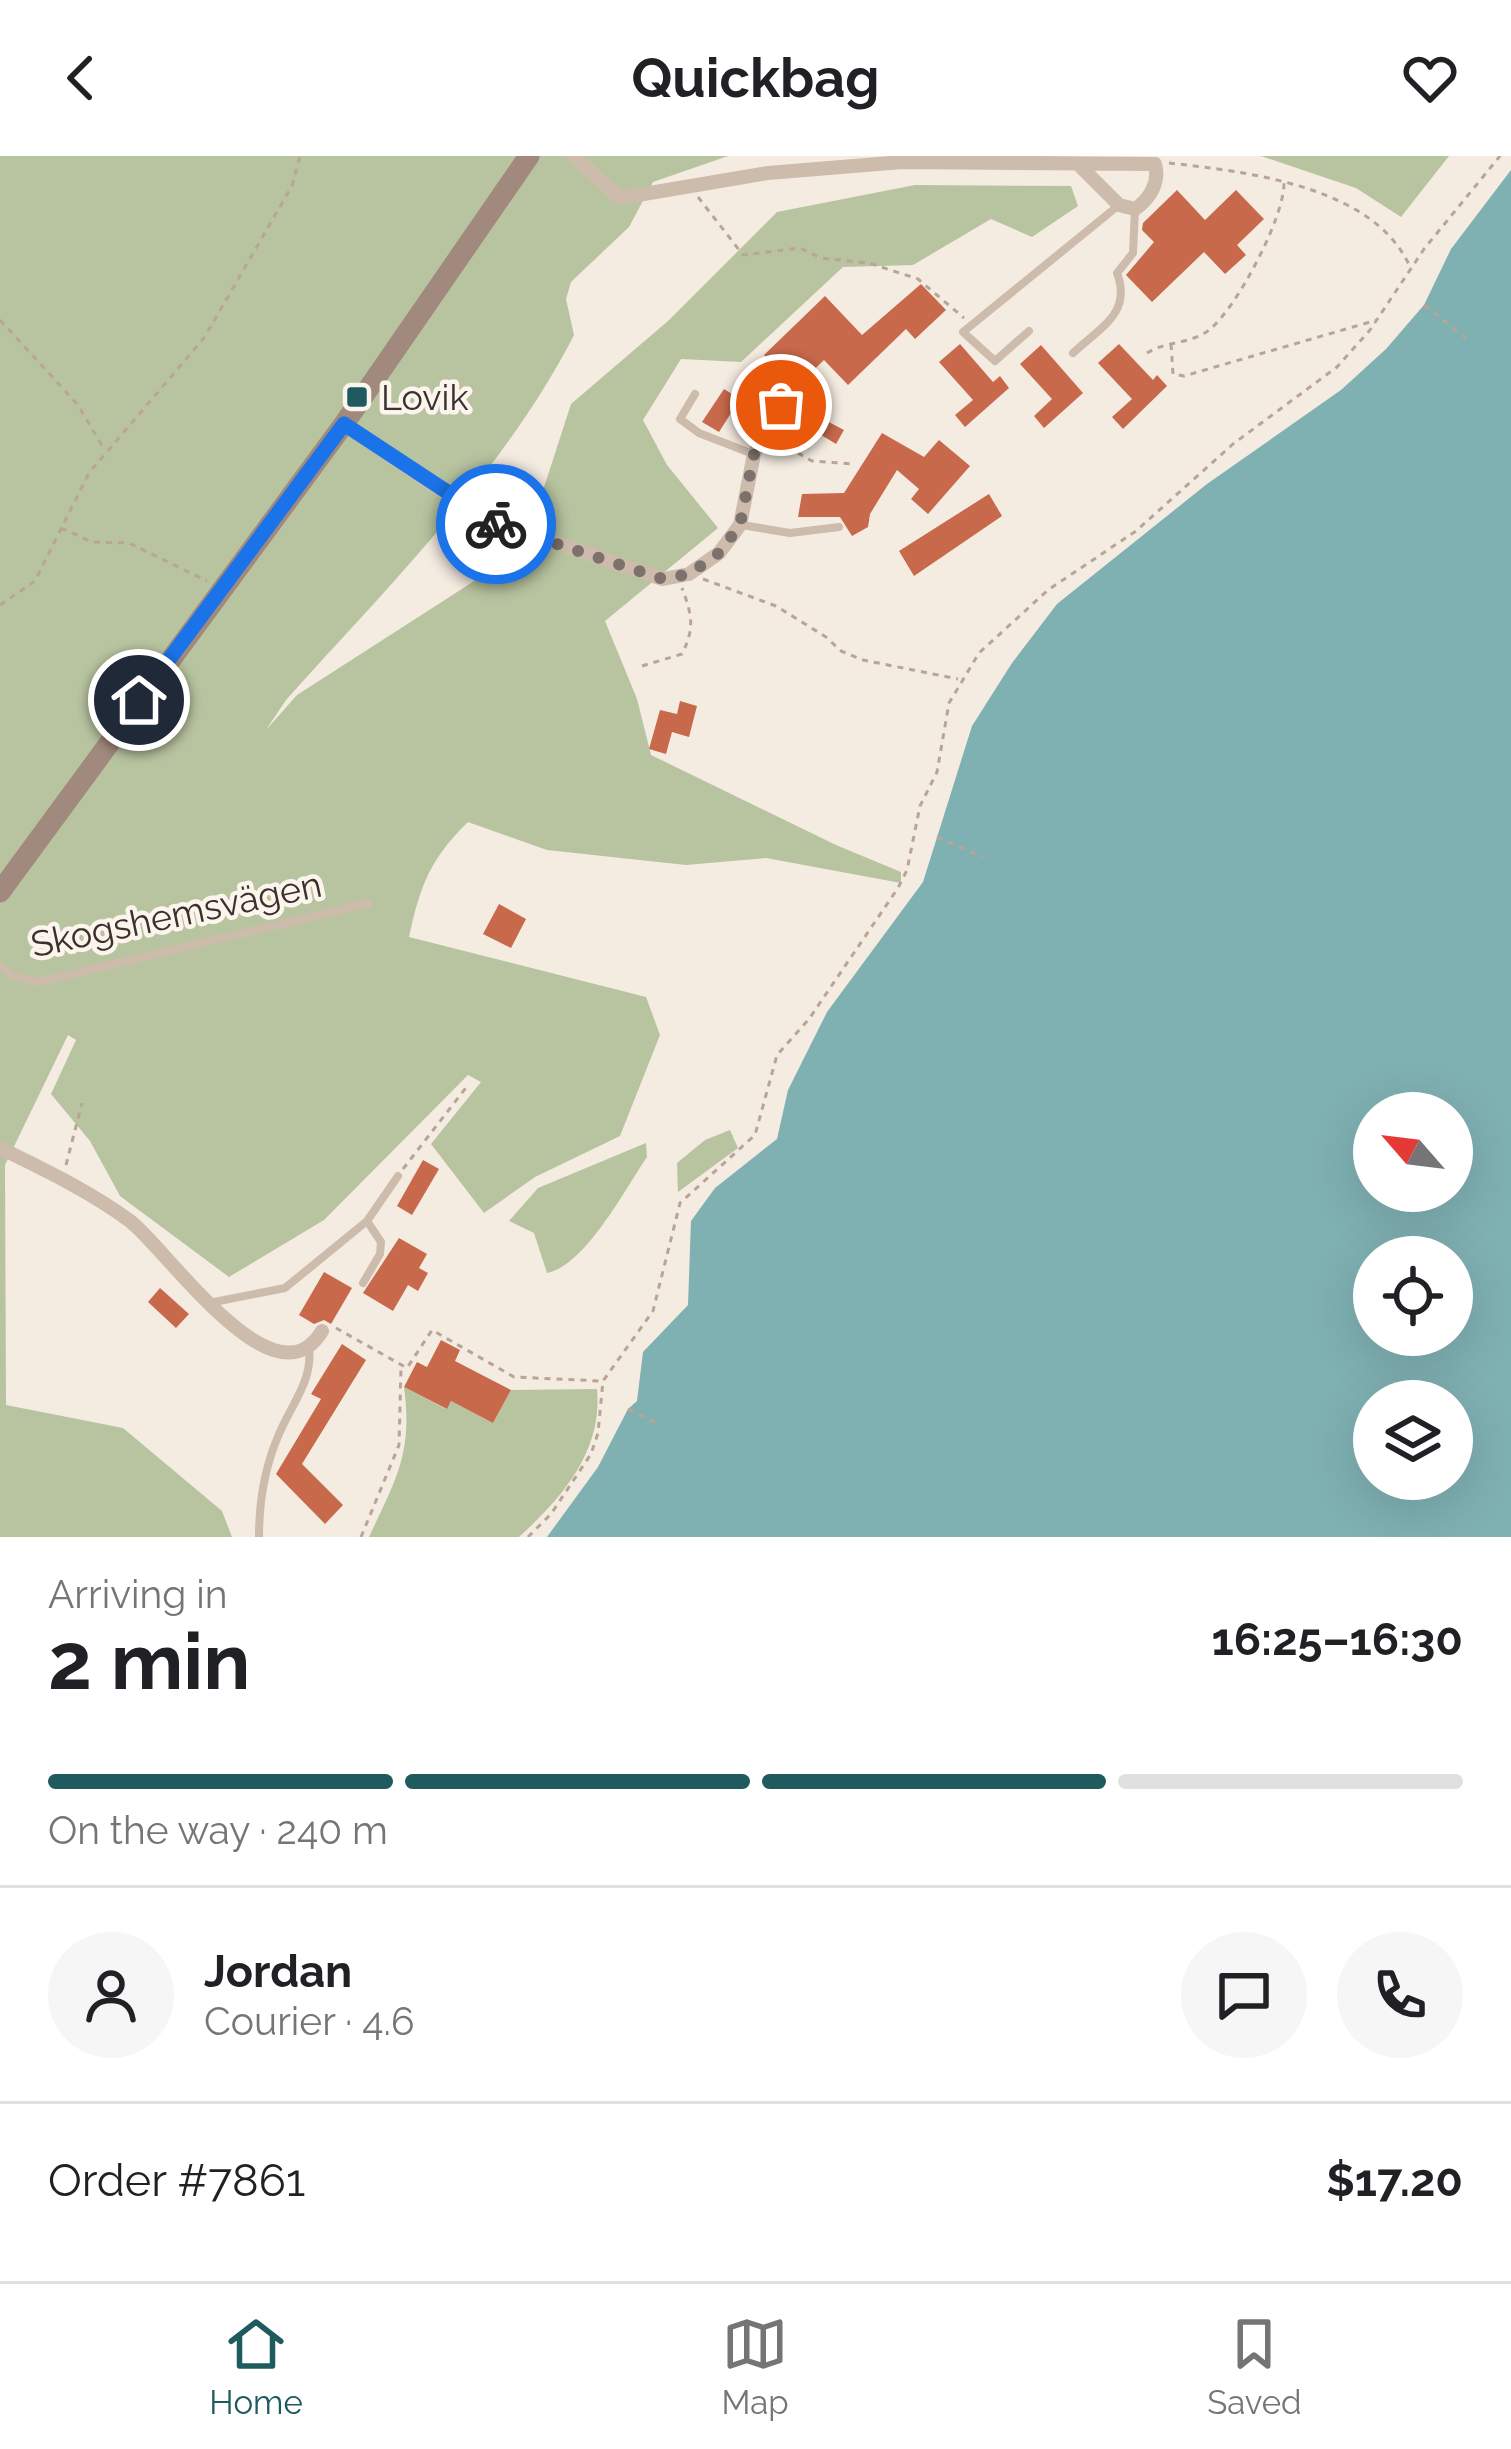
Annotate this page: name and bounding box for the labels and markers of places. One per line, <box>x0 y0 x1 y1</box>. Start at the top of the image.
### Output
pin <box>730 354 832 456</box>
place label: Lovik <box>381 376 468 418</box>
marker: Lovik <box>344 384 370 410</box>
pin <box>88 649 190 751</box>

